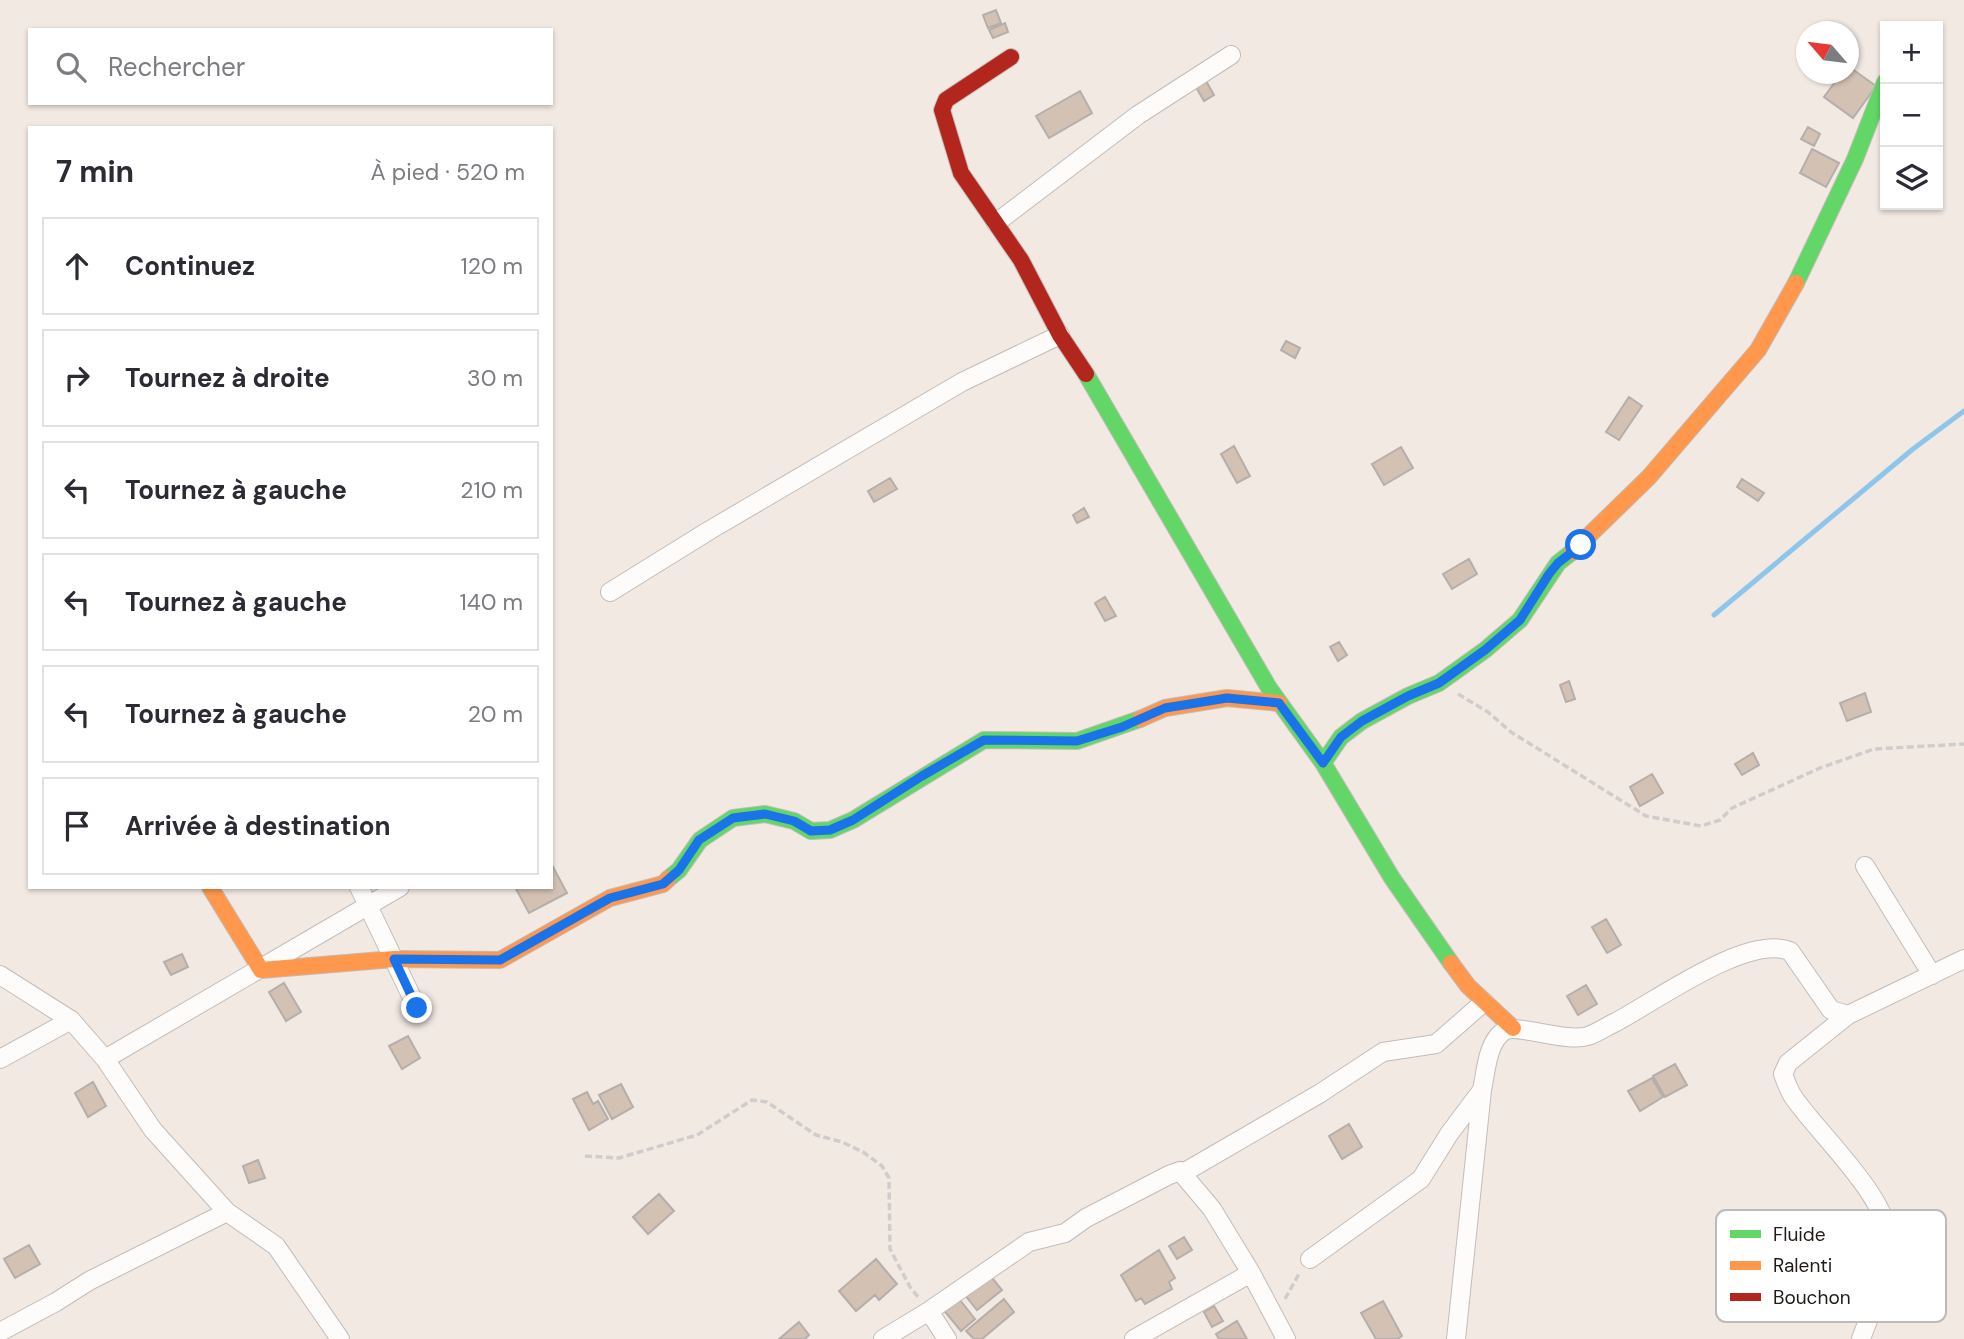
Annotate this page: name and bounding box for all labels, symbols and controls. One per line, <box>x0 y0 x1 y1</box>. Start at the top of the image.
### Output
north arrow <box>1796 21 1859 84</box>
map controls <box>1880 21 1943 210</box>
button: + <box>1880 21 1943 84</box>
search box <box>28 28 553 105</box>
icon: search <box>52 48 90 86</box>
text: Rechercher <box>108 50 245 84</box>
button: − <box>1880 84 1943 147</box>
button: layers <box>1880 147 1943 210</box>
text: 7 min <box>56 152 134 191</box>
text: À pied · 520 m <box>370 157 525 187</box>
icon: ahead <box>58 247 96 285</box>
text: Continuez <box>125 249 255 283</box>
text: 120 m <box>460 251 523 281</box>
icon: right <box>58 359 96 397</box>
text: Tournez à droite <box>125 361 330 395</box>
text: 30 m <box>467 363 523 393</box>
icon: left <box>58 471 96 509</box>
text: Tournez à gauche <box>125 473 347 507</box>
text: 210 m <box>460 475 523 505</box>
route start <box>1565 529 1596 560</box>
icon: left <box>58 583 96 621</box>
text: Tournez à gauche <box>125 585 347 619</box>
text: 140 m <box>460 587 523 617</box>
icon: left <box>58 695 96 733</box>
text: Tournez à gauche <box>125 697 347 731</box>
text: 20 m <box>468 699 523 729</box>
icon: arrive <box>58 807 96 845</box>
text: Arrivée à destination <box>125 809 391 843</box>
route end <box>401 992 432 1023</box>
legend <box>1716 1210 1946 1322</box>
text: Fluide <box>1773 1222 1826 1247</box>
text: Ralenti <box>1773 1253 1832 1278</box>
text: Bouchon <box>1773 1285 1851 1310</box>

